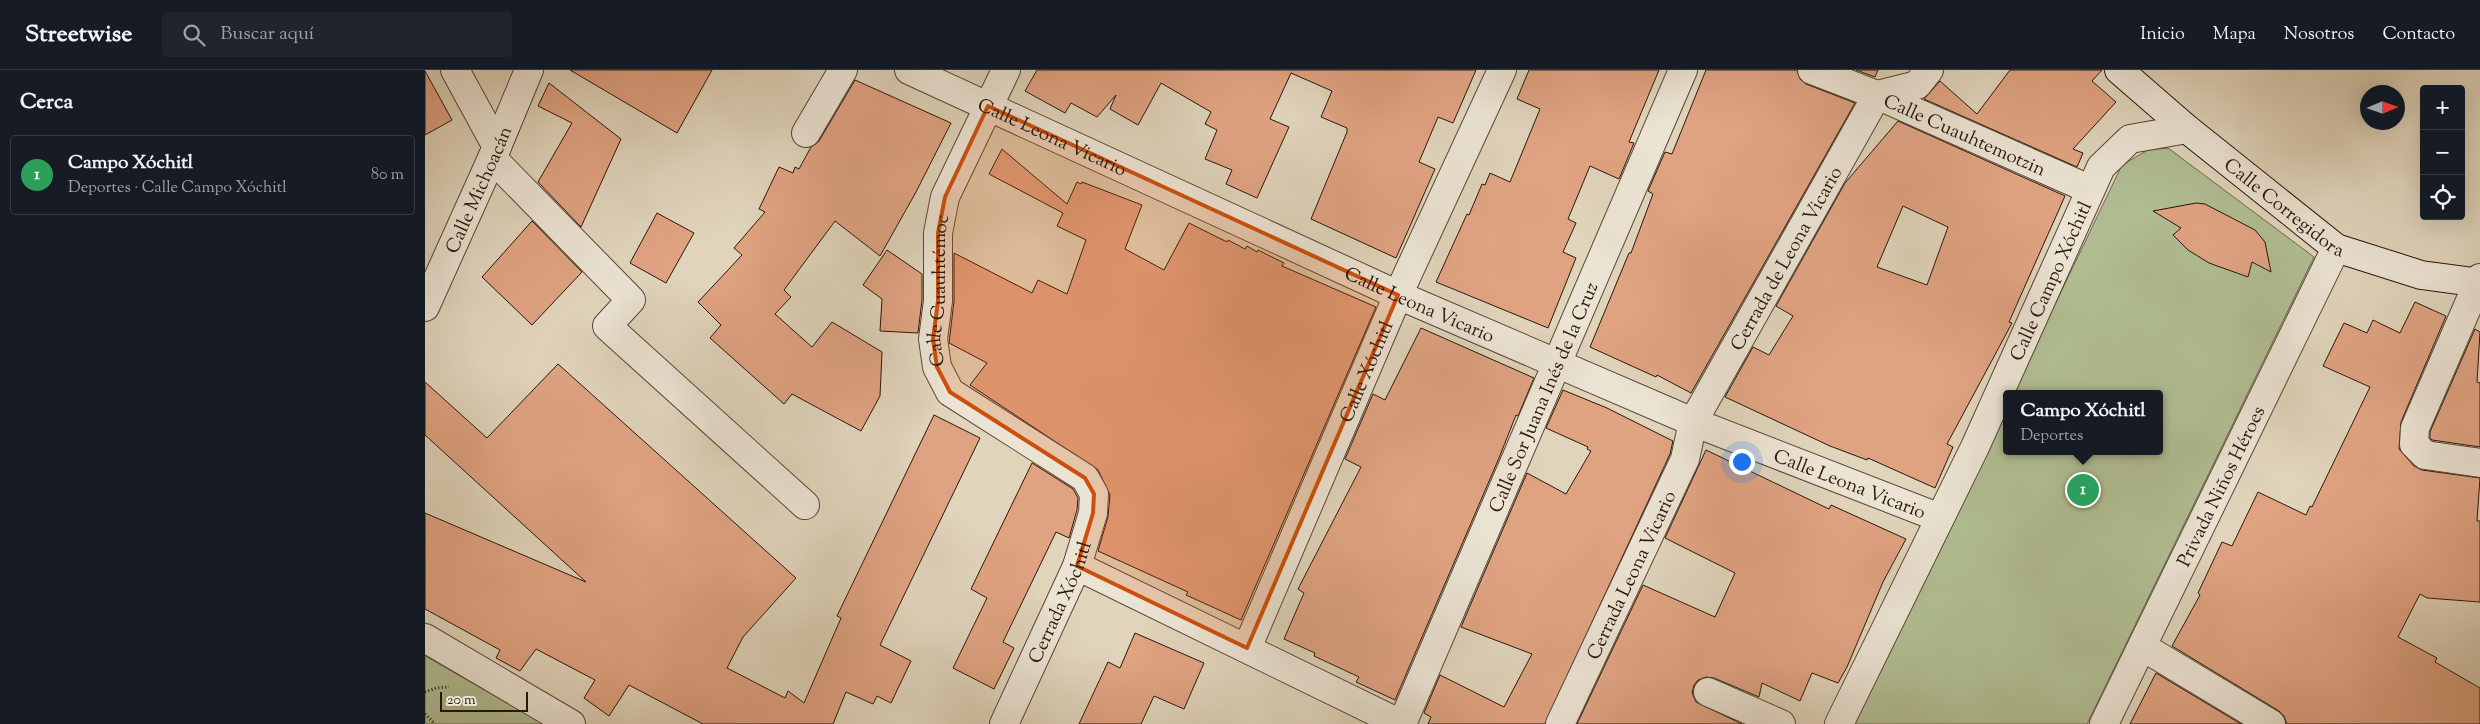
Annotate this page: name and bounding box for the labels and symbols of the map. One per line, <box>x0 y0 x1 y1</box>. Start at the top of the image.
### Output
north arrow <box>2360 85 2405 130</box>
street label: Calle Cuauhtemotzin <box>1879 89 2050 184</box>
street label: Calle Leona Vicario <box>973 92 1130 184</box>
street label: Calle Michoacán <box>440 122 520 258</box>
street label: Calle Corregidora <box>2217 153 2347 266</box>
street label: Cerrada de Leona Vicario <box>1725 162 1850 356</box>
street label: Calle Campo Xóchitl <box>2004 197 2100 366</box>
street label: Calle Cuauhtémoc <box>922 212 957 368</box>
street label: Calle Leona Vicario <box>1340 261 1498 351</box>
street label: Calle Sor Juana Inés de la Cruz <box>1483 278 1606 518</box>
street label: Calle Xóchitl <box>1334 317 1401 427</box>
street label: Privada Niños Héroes <box>2172 402 2273 572</box>
street label: Calle Leona Vicario <box>1769 444 1929 527</box>
your location <box>1729 449 1755 475</box>
pin: 1 <box>2067 471 2099 509</box>
street label: Cerrada Leona Vicario <box>1581 487 1684 665</box>
street label: Cerrada Xóchitl <box>1023 538 1100 668</box>
scale bar <box>440 689 527 712</box>

